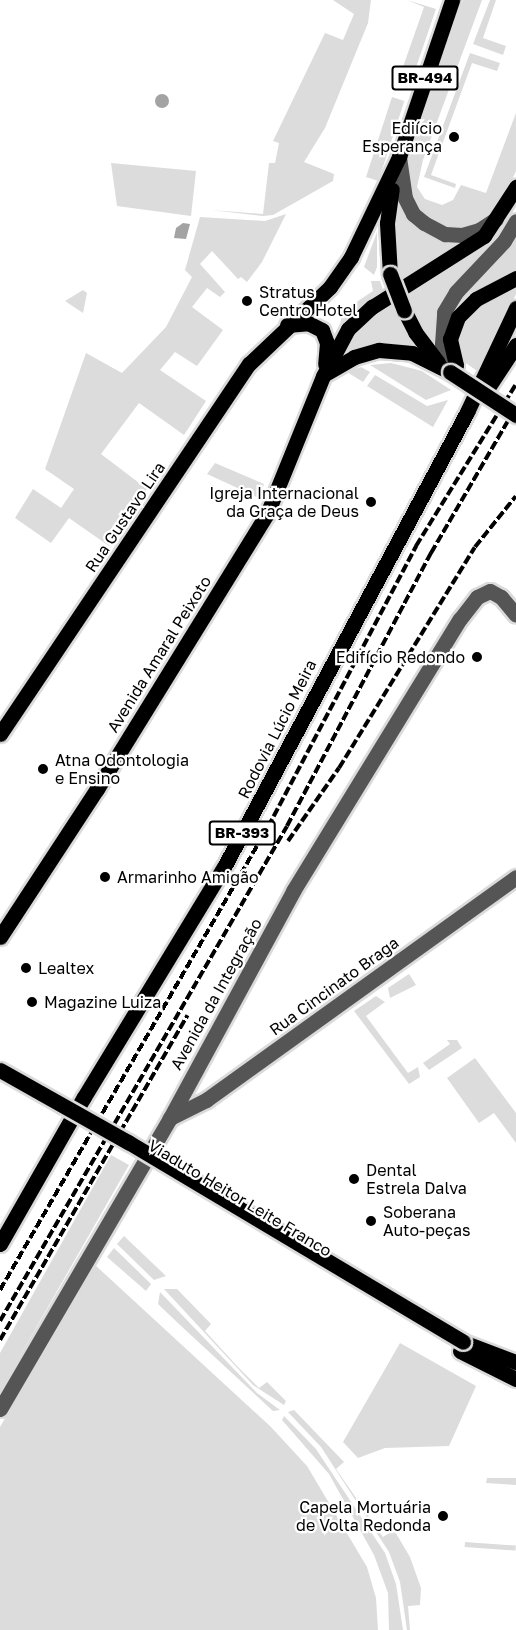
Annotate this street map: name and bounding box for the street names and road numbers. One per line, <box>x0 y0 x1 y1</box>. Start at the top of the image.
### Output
road number: BR-494 <box>390 66 460 90</box>
street label: Rua Gustavo Lira <box>81 458 169 576</box>
street label: Avenida Amaral Peixoto <box>103 572 215 736</box>
street label: Rodovia Lúcio Meira <box>234 656 320 802</box>
road number: BR-393 <box>208 821 276 845</box>
street label: Avenida da Integração <box>166 915 266 1073</box>
street label: Rua Cincinato Braga <box>266 933 402 1039</box>
street label: Viaduto Heitor Leite Franco <box>145 1136 335 1260</box>

